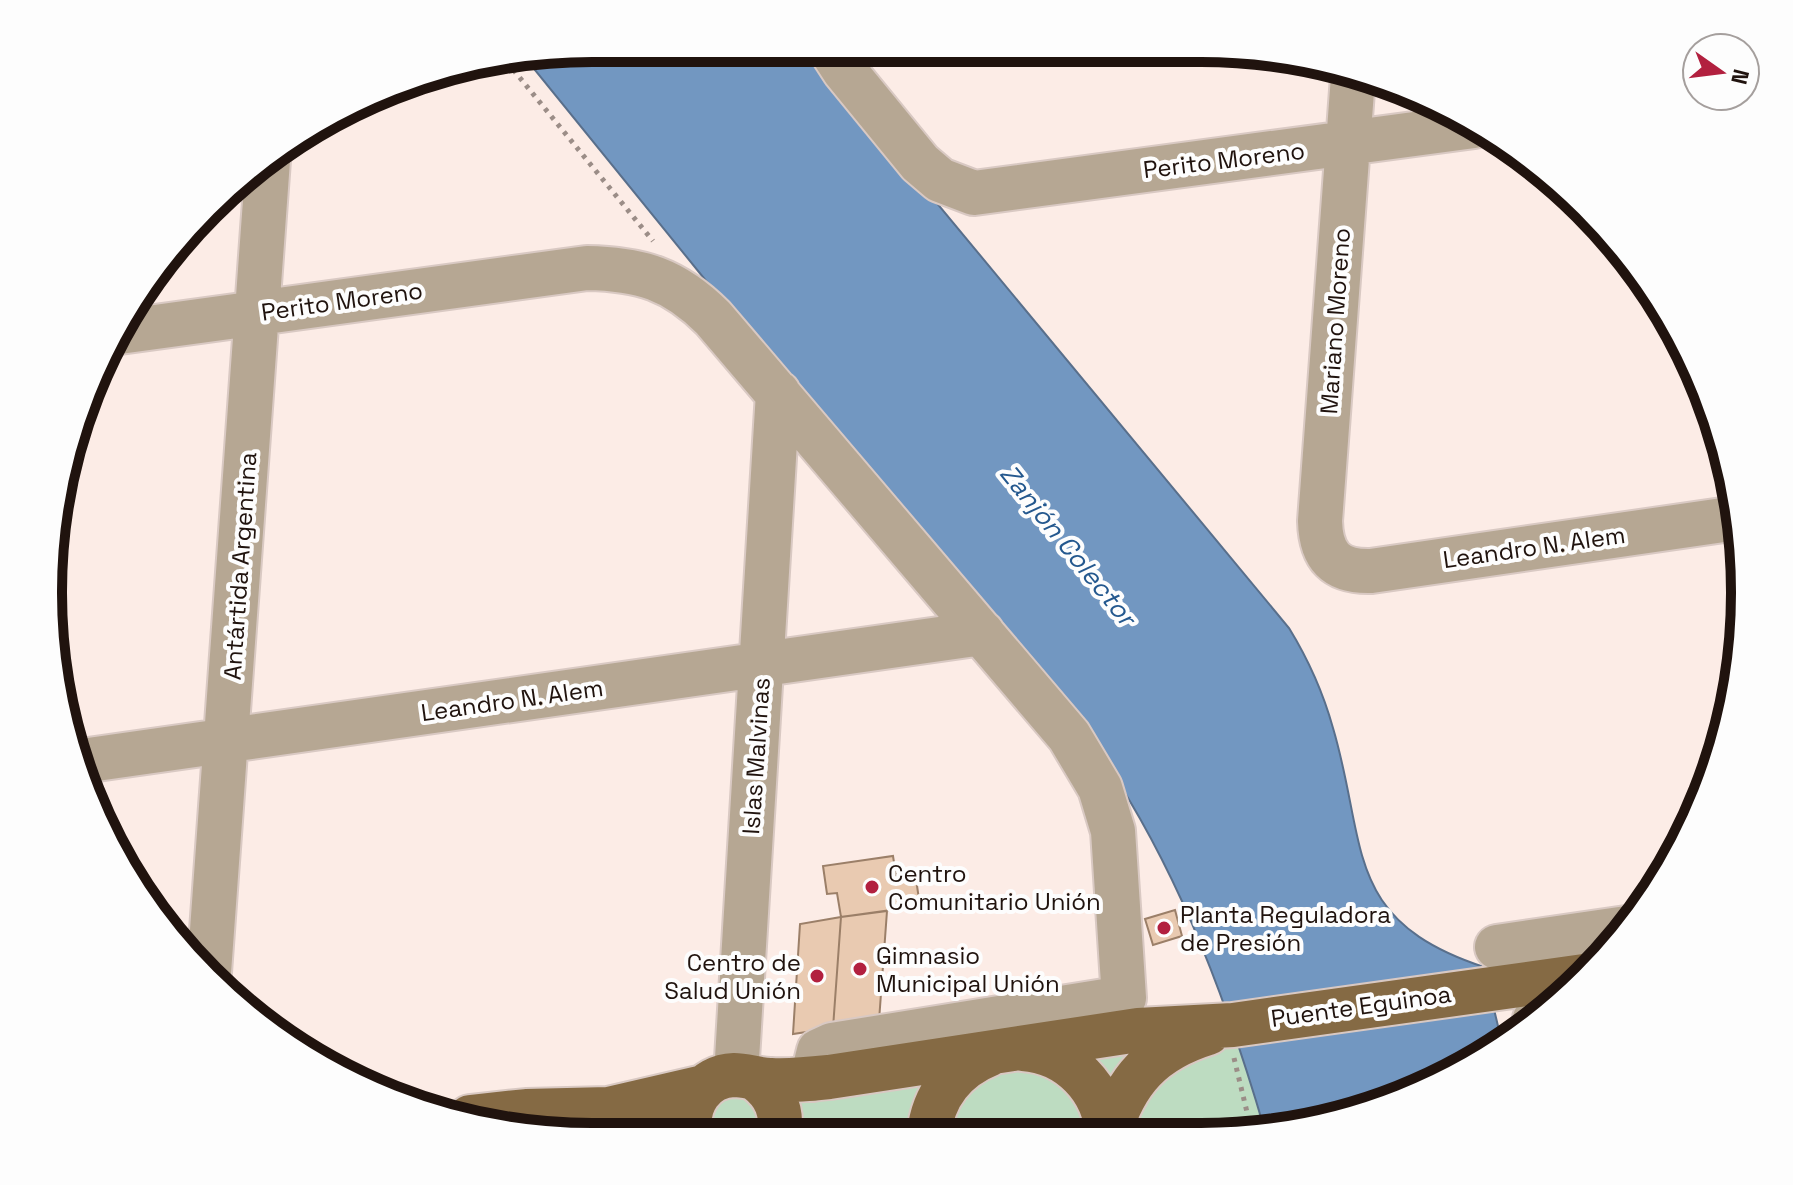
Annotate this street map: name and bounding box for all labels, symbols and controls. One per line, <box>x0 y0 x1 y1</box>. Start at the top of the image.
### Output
north arrow <box>1681 32 1761 112</box>
text: N <box>1725 66 1756 87</box>
street label: Perito Moreno <box>1141 135 1307 185</box>
street label: Mariano Moreno <box>1313 227 1357 415</box>
street label: Perito Moreno <box>259 274 425 328</box>
street label: Antártida Argentina <box>217 451 263 681</box>
water label: Zanjón Colector <box>993 457 1145 635</box>
street label: Leandro N. Alem <box>1441 519 1627 575</box>
street label: Leandro N. Alem <box>419 672 605 728</box>
street label: Islas Malvinas <box>735 676 777 836</box>
place label: Centro Comunitario Unión <box>888 858 1101 917</box>
marker: Centro Comunitario Unión <box>863 878 881 896</box>
place label: Planta Reguladora de Presión <box>1180 899 1391 958</box>
marker: Planta Reguladora de Presión <box>1155 919 1173 937</box>
place label: Gimnasio Municipal Unión <box>876 940 1060 999</box>
place label: Centro de Salud Unión <box>664 947 801 1006</box>
marker: Gimnasio Municipal Unión <box>851 960 869 978</box>
marker: Centro de Salud Unión <box>808 967 826 985</box>
street label: Puente Eguinoa <box>1269 978 1453 1034</box>

